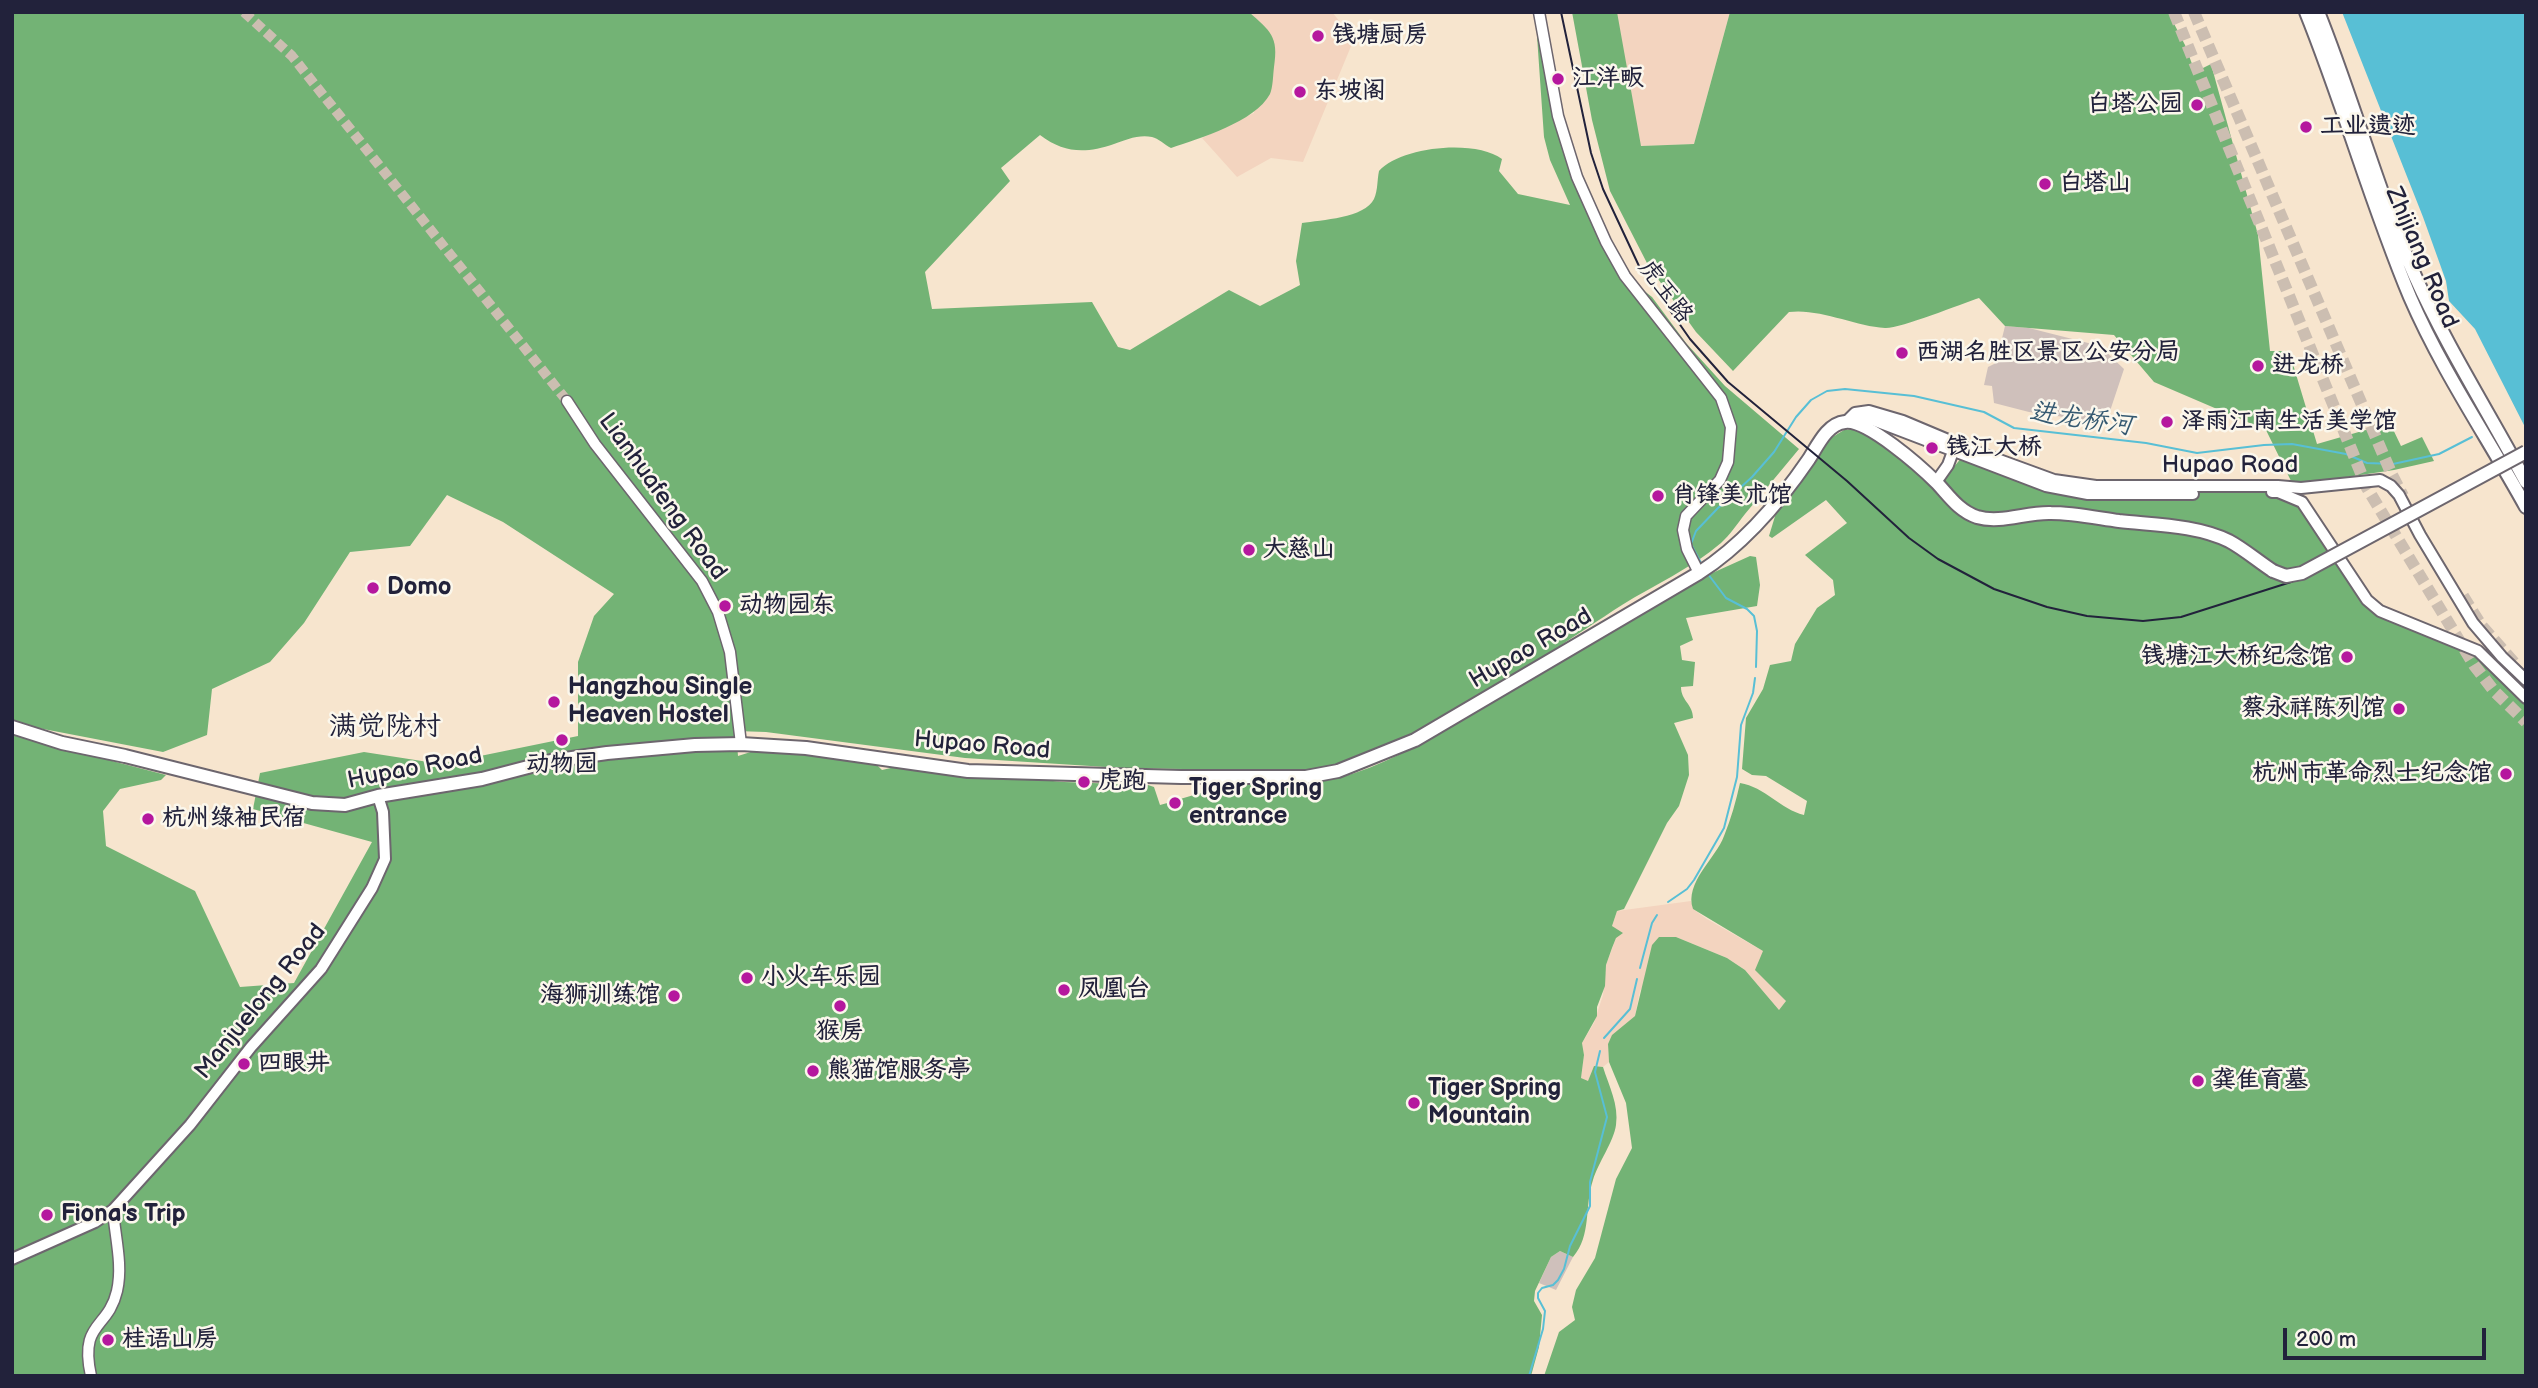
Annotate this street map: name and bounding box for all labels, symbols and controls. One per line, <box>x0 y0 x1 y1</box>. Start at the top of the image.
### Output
place label: 钱塘厨房 <box>1332 22 1428 50</box>
marker: 钱塘厨房 <box>1310 28 1326 44</box>
place label: 江洋畈 <box>1572 65 1644 93</box>
marker: 江洋畈 <box>1550 71 1566 87</box>
place label: 东坡阁 <box>1314 78 1386 106</box>
marker: 东坡阁 <box>1292 84 1308 100</box>
place label: 白塔公园 <box>2087 91 2183 119</box>
marker: 白塔公园 <box>2189 97 2205 113</box>
place label: 工业遗迹 <box>2320 113 2416 141</box>
marker: 工业遗迹 <box>2298 119 2314 135</box>
place label: 白塔山 <box>2059 170 2131 198</box>
marker: 白塔山 <box>2037 176 2053 192</box>
street label: Zhijiang Road <box>2378 183 2464 333</box>
street label: 虎玉路 <box>1632 255 1698 329</box>
place label: 西湖名胜区景区公安分局 <box>1916 339 2180 367</box>
marker: 西湖名胜区景区公安分局 <box>1894 345 1910 361</box>
place label: 进龙桥 <box>2272 352 2344 380</box>
marker: 进龙桥 <box>2250 358 2266 374</box>
water label: 进龙桥河 <box>2027 397 2135 443</box>
street label: Lianhuafeng Road <box>592 408 732 586</box>
place label: 泽雨江南生活美学馆 <box>2181 408 2397 436</box>
marker: 泽雨江南生活美学馆 <box>2159 414 2175 430</box>
place label: 钱江大桥 <box>1946 434 2042 462</box>
marker: 钱江大桥 <box>1924 440 1940 456</box>
street label: Hupao Road <box>2162 452 2298 480</box>
place label: 肖锋美术馆 <box>1672 482 1792 510</box>
marker: 肖锋美术馆 <box>1650 488 1666 504</box>
place label: 大慈山 <box>1263 536 1335 564</box>
marker: 大慈山 <box>1241 542 1257 558</box>
place label: Domo <box>387 574 452 602</box>
marker: Domo <box>365 580 381 596</box>
place label: 动物园东 <box>739 592 835 620</box>
marker: 动物园东 <box>717 598 733 614</box>
street label: Hupao Road <box>1465 602 1597 696</box>
place label: 钱塘江大桥纪念馆 <box>2141 643 2333 671</box>
marker: 钱塘江大桥纪念馆 <box>2339 649 2355 665</box>
place label: Hangzhou Single Heaven Hostel <box>568 674 752 730</box>
marker: Hangzhou Single Heaven Hostel <box>546 694 562 710</box>
place label: 蔡永祥陈列馆 <box>2241 695 2385 723</box>
marker: 蔡永祥陈列馆 <box>2391 701 2407 717</box>
district label: 满觉陇村 <box>329 711 441 745</box>
street label: Hupao Road <box>913 726 1051 766</box>
marker: 动物园 <box>554 732 570 748</box>
street label: Hupao Road <box>345 742 485 796</box>
place label: 动物园 <box>526 751 598 779</box>
place label: 杭州市革命烈士纪念馆 <box>2252 760 2492 788</box>
marker: 杭州市革命烈士纪念馆 <box>2498 766 2514 782</box>
place label: 虎跑 <box>1098 768 1146 796</box>
marker: 虎跑 <box>1076 774 1092 790</box>
place label: Tiger Spring entrance <box>1189 775 1322 831</box>
marker: Tiger Spring entrance <box>1167 795 1183 811</box>
place label: 杭州绿袖民宿 <box>162 805 306 833</box>
marker: 杭州绿袖民宿 <box>140 811 156 827</box>
street label: Manjuelong Road <box>189 918 333 1086</box>
place label: 小火车乐园 <box>761 964 881 992</box>
marker: 小火车乐园 <box>739 970 755 986</box>
place label: 凤凰台 <box>1078 976 1150 1004</box>
place label: 海狮训练馆 <box>540 982 660 1010</box>
marker: 凤凰台 <box>1056 982 1072 998</box>
marker: 海狮训练馆 <box>666 988 682 1004</box>
marker: 猴房 <box>832 998 848 1014</box>
place label: 猴房 <box>816 1018 864 1046</box>
place label: 四眼井 <box>258 1050 330 1078</box>
marker: 四眼井 <box>236 1056 252 1072</box>
place label: 熊猫馆服务亭 <box>827 1057 971 1085</box>
marker: 熊猫馆服务亭 <box>805 1063 821 1079</box>
place label: 龚隹育墓 <box>2212 1067 2308 1095</box>
marker: 龚隹育墓 <box>2190 1073 2206 1089</box>
place label: Tiger Spring Mountain <box>1428 1075 1561 1131</box>
marker: Tiger Spring Mountain <box>1406 1095 1422 1111</box>
place label: Fiona's Trip <box>61 1201 185 1229</box>
marker: Fiona's Trip <box>39 1207 55 1223</box>
scale bar <box>2286 1314 2489 1358</box>
place label: 桂语山房 <box>122 1326 218 1354</box>
text: 200 m <box>2296 1327 2356 1352</box>
marker: 桂语山房 <box>100 1332 116 1348</box>

